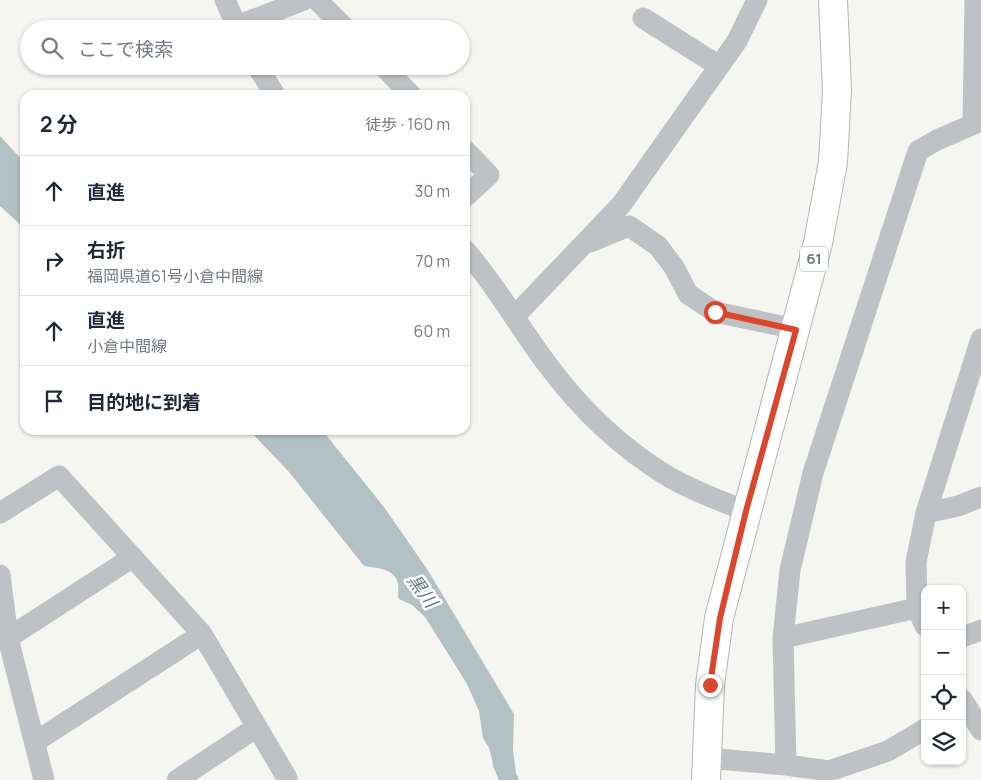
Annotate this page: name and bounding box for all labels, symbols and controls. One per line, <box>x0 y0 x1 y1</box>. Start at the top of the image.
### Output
search box <box>20 20 470 75</box>
icon: search <box>38 34 66 62</box>
text: ここで検索 <box>78 36 173 62</box>
text: 2 分 <box>40 110 78 138</box>
text: 徒歩 · 160 m <box>365 113 450 135</box>
icon: ahead <box>40 177 68 205</box>
text: 直進 <box>87 179 125 205</box>
text: 30 m <box>415 180 450 202</box>
text: 右折 <box>87 237 125 263</box>
road number: 61 <box>800 246 828 272</box>
icon: right <box>40 247 68 275</box>
text: 70 m <box>415 250 450 272</box>
text: 福岡県道61号小倉中間線 <box>87 265 263 287</box>
route start <box>704 301 727 324</box>
text: 直進 <box>87 307 125 333</box>
icon: ahead <box>40 317 68 345</box>
text: 60 m <box>414 320 450 342</box>
text: 小倉中間線 <box>87 335 167 357</box>
icon: arrive <box>40 387 68 415</box>
text: 目的地に到着 <box>87 389 201 415</box>
water label: 黒川 <box>403 569 444 614</box>
map controls <box>921 585 966 765</box>
button: + <box>921 585 966 630</box>
button: − <box>921 630 966 675</box>
route end <box>699 674 722 697</box>
button: locate <box>921 675 966 720</box>
button: layers <box>921 720 966 765</box>

